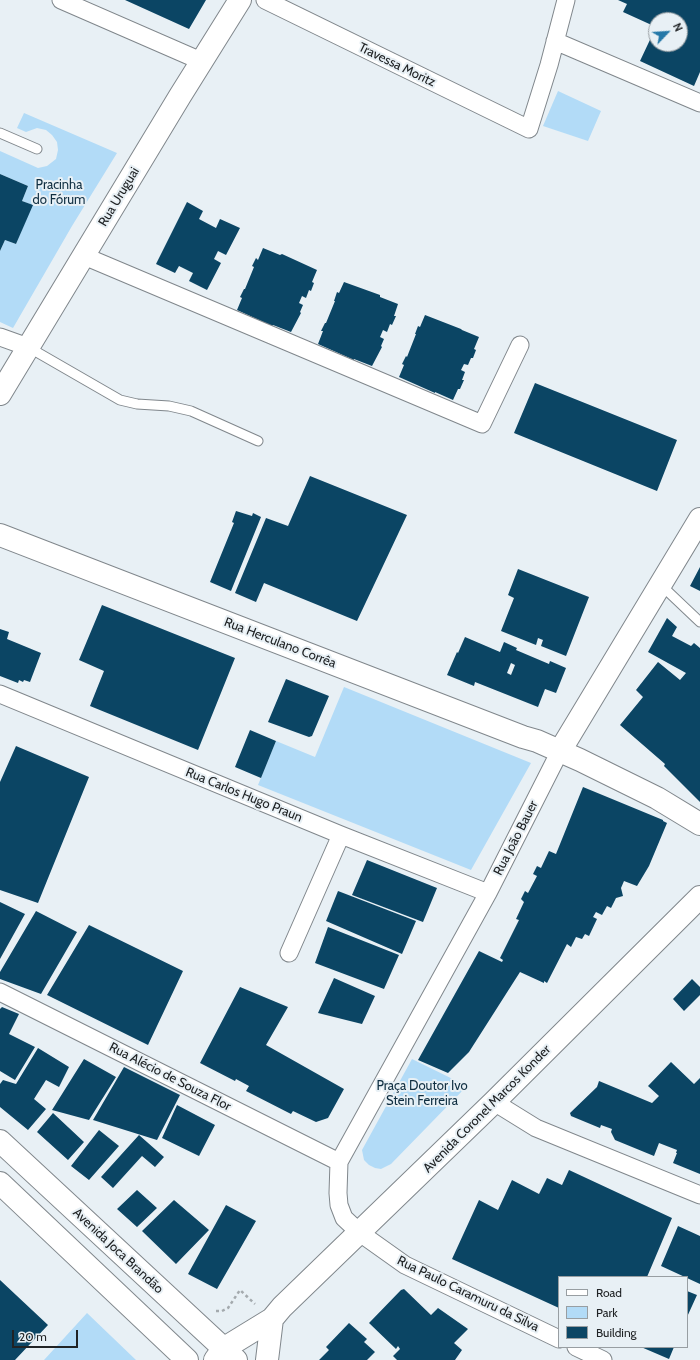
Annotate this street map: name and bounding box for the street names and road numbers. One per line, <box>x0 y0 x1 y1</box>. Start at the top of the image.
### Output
street label: Travessa Moritz <box>356 40 438 90</box>
street label: Rua Uruguai <box>95 165 143 229</box>
street label: Rua Herculano Corrêa <box>222 614 338 672</box>
street label: Rua Carlos Hugo Praun <box>183 764 305 826</box>
street label: Rua João Bauer <box>490 798 542 878</box>
street label: Rua Alécio de Souza Flor <box>106 1039 234 1115</box>
street label: Avenida Coronel Marcos Konder <box>420 1042 554 1176</box>
street label: Avenida Joca Brandão <box>70 1205 166 1297</box>
street label: Rua Paulo Caramuru da Silva <box>395 1253 541 1335</box>

